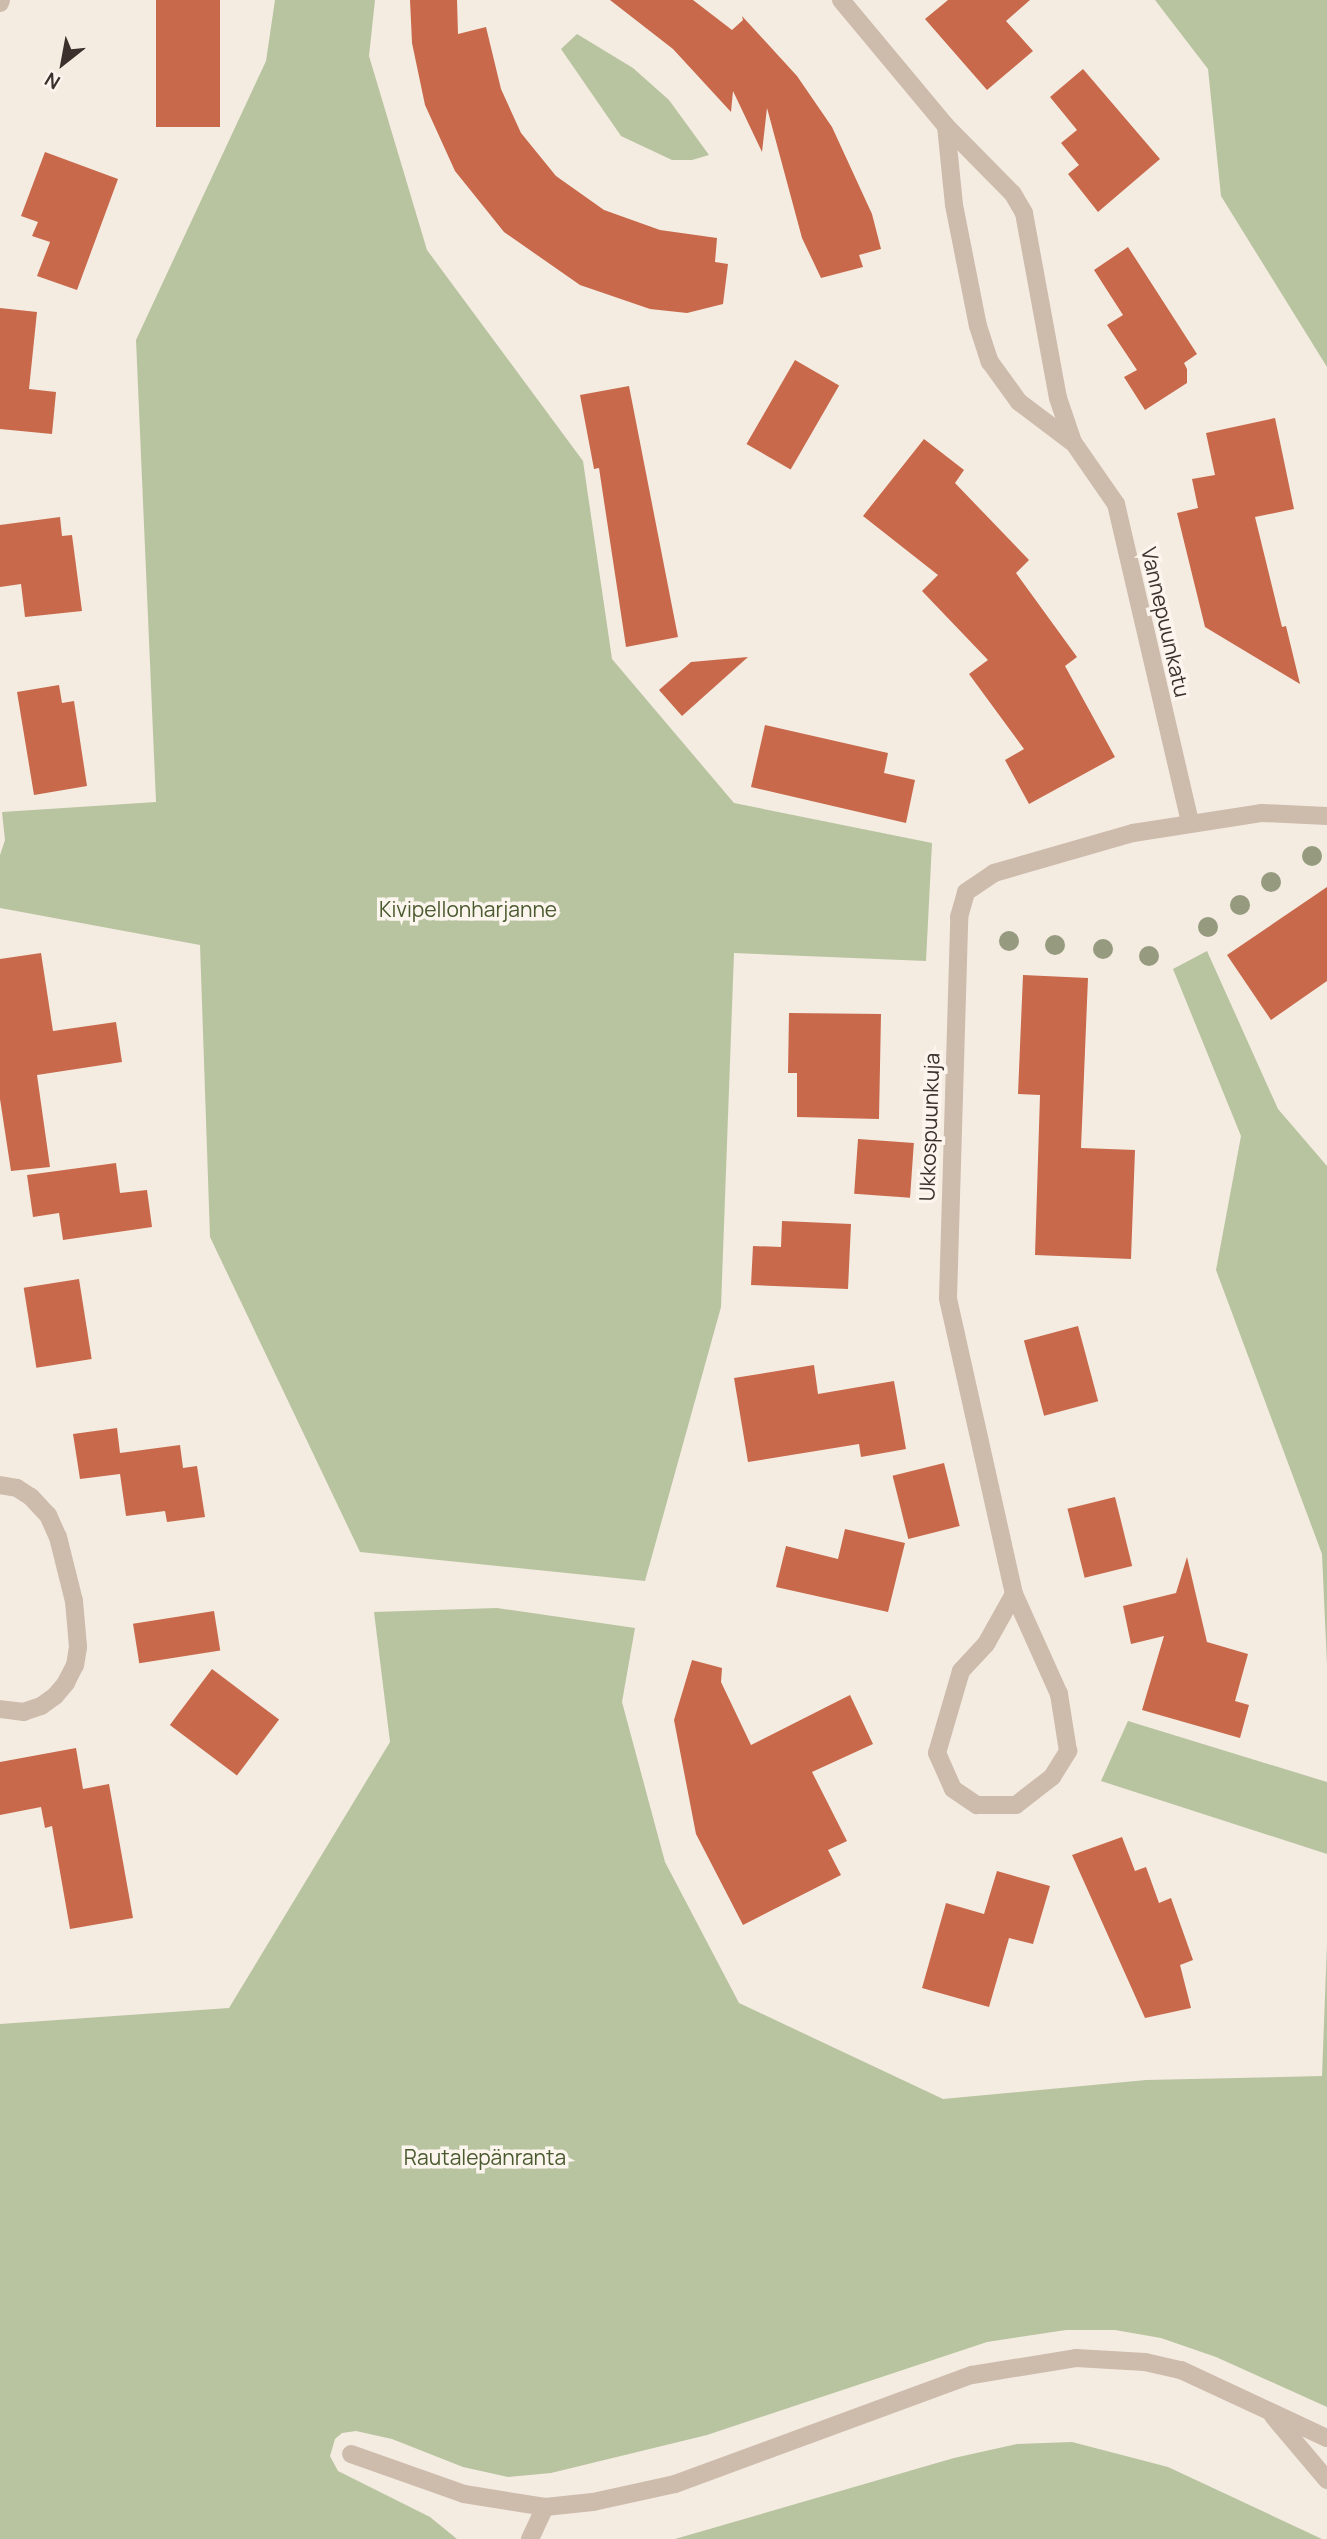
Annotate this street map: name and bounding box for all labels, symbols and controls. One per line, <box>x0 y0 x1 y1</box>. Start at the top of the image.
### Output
north arrow <box>28 28 98 98</box>
text: N <box>40 66 65 96</box>
street label: Vannepuunkatu <box>1137 545 1195 699</box>
park label: Kivipellonharjanne <box>379 896 557 922</box>
street label: Ukkospuunkuja <box>914 1052 944 1202</box>
park label: Rautalepänranta <box>404 2144 566 2170</box>

